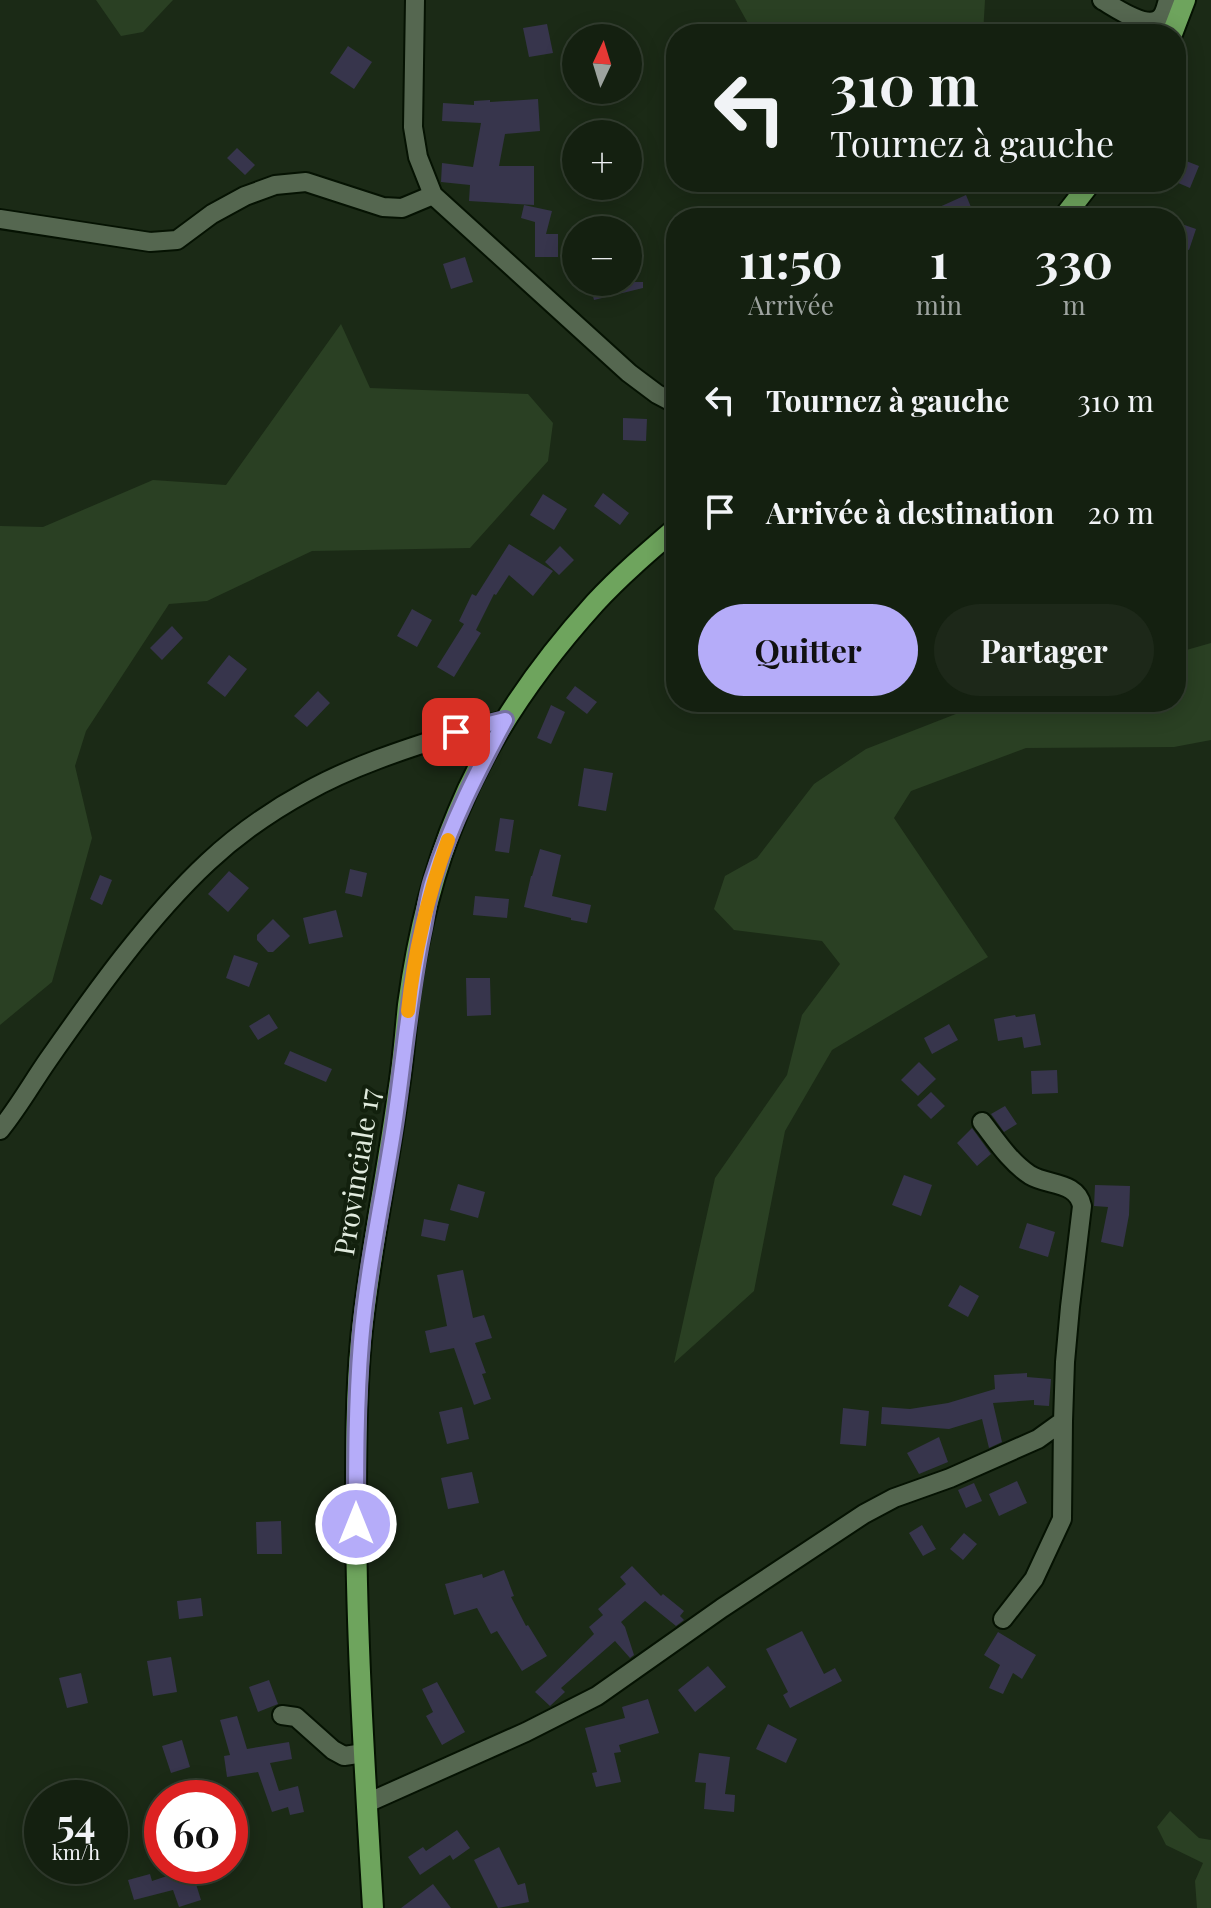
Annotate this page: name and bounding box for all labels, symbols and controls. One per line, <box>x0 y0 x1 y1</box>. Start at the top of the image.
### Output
north arrow <box>562 24 642 104</box>
map controls <box>562 24 642 296</box>
text: 310 m <box>830 46 979 121</box>
icon: left <box>698 56 802 160</box>
text: Tournez à gauche <box>830 118 1114 166</box>
button: + <box>562 120 642 200</box>
button: − <box>562 216 642 296</box>
text: 11:50 <box>739 227 843 291</box>
text: 1 <box>930 227 948 291</box>
text: 330 <box>1035 227 1113 291</box>
text: Arrivée <box>748 287 834 322</box>
text: min <box>916 287 962 322</box>
text: m <box>1062 287 1086 322</box>
icon: left <box>698 378 742 422</box>
text: Tournez à gauche <box>766 380 1009 420</box>
text: 310 m <box>1077 380 1154 420</box>
icon: arrive <box>698 490 742 534</box>
text: Arrivée à destination <box>766 492 1054 532</box>
text: 20 m <box>1088 492 1154 532</box>
button: Quitter <box>698 604 918 696</box>
button: Partager <box>934 604 1154 696</box>
pin <box>422 698 490 766</box>
icon: arrive <box>434 710 478 754</box>
street label: Provinciale 17 <box>324 1085 387 1258</box>
position arrow <box>314 1482 398 1566</box>
speed limit sign: 60 <box>144 1780 248 1884</box>
text: 54 <box>56 1795 96 1848</box>
text: km/h <box>52 1838 100 1865</box>

